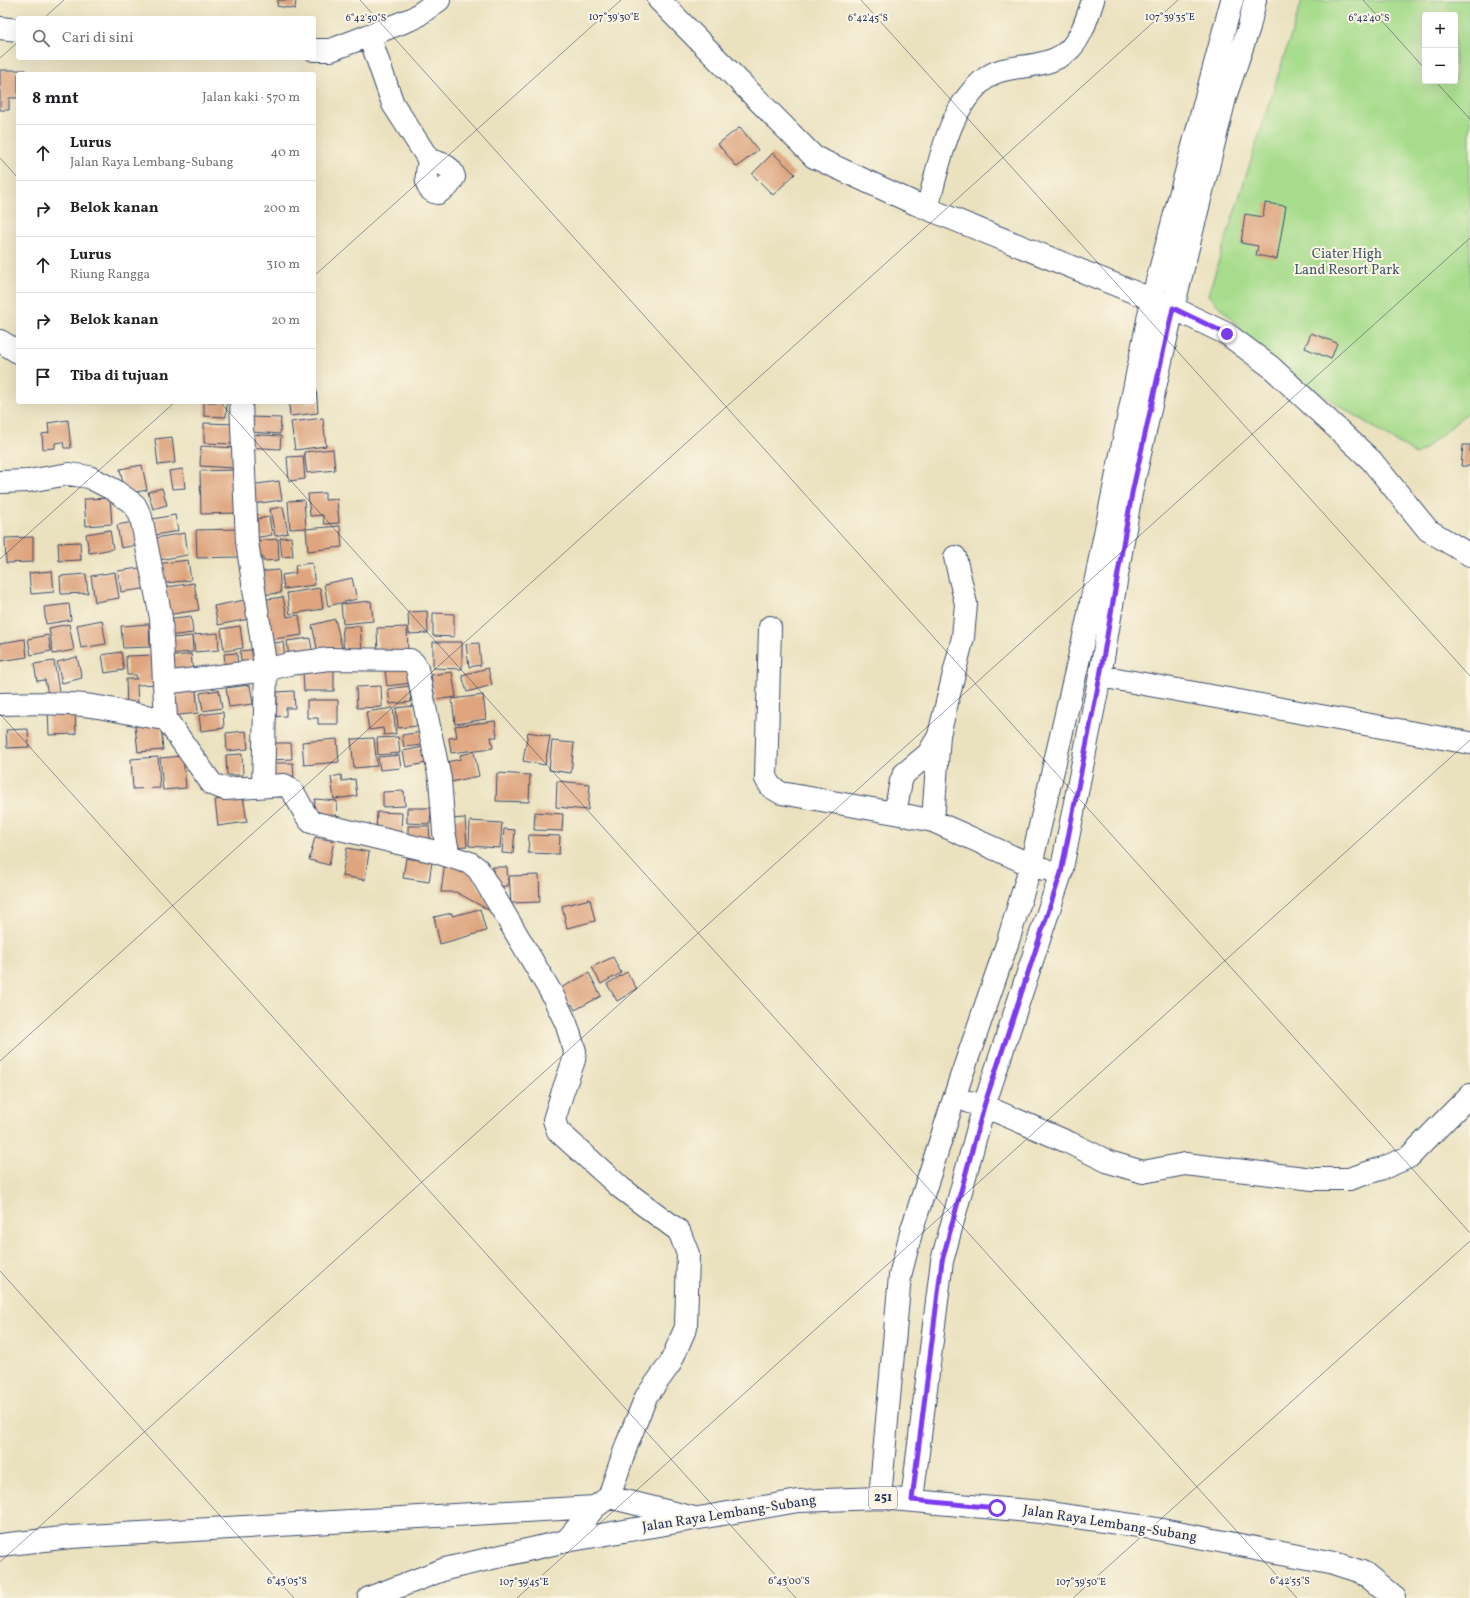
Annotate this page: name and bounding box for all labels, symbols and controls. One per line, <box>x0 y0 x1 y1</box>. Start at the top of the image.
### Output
text: 107°39'30"E <box>589 10 639 24</box>
text: 107°39'35"E <box>1145 10 1195 24</box>
text: 6°42'50"S <box>346 11 386 25</box>
text: 6°42'45"S <box>848 11 888 25</box>
text: 6°42'40"S <box>1349 11 1389 25</box>
map controls <box>1422 12 1458 84</box>
button: + <box>1422 12 1458 48</box>
search box <box>16 16 316 60</box>
icon: search <box>30 27 52 49</box>
text: Cari di sini <box>62 28 133 49</box>
button: − <box>1422 48 1458 84</box>
text: 8 mnt <box>32 87 79 110</box>
text: Jalan kaki · 570 m <box>202 89 300 107</box>
text: Lurus <box>70 133 111 154</box>
icon: ahead <box>32 142 54 164</box>
text: 40 m <box>271 144 300 162</box>
text: Jalan Raya Lembang-Subang <box>70 154 233 172</box>
icon: right <box>32 198 54 220</box>
text: Belok kanan <box>70 198 159 219</box>
text: 200 m <box>263 200 300 218</box>
text: Lurus <box>70 245 111 266</box>
park label: Ciater High Land Resort Park <box>1294 245 1400 280</box>
icon: ahead <box>32 254 54 276</box>
text: 310 m <box>266 256 300 274</box>
text: Riung Rangga <box>70 266 150 284</box>
icon: right <box>32 310 54 332</box>
text: Belok kanan <box>70 310 159 331</box>
text: 20 m <box>271 312 300 330</box>
route end <box>1218 325 1236 343</box>
icon: arrive <box>32 366 54 388</box>
text: Tiba di tujuan <box>70 366 169 387</box>
road number: 251 <box>869 1487 897 1509</box>
street label: Jalan Raya Lembang-Subang <box>641 1491 817 1537</box>
route start <box>988 1499 1006 1517</box>
street label: Jalan Raya Lembang-Subang <box>1022 1501 1198 1547</box>
text: 6°43'05"S <box>267 1574 307 1588</box>
text: 6°43'00"S <box>768 1574 810 1588</box>
text: 6°42'55"S <box>1270 1574 1310 1588</box>
text: 107°39'45"E <box>499 1575 549 1589</box>
text: 107°39'50"E <box>1056 1575 1106 1589</box>

